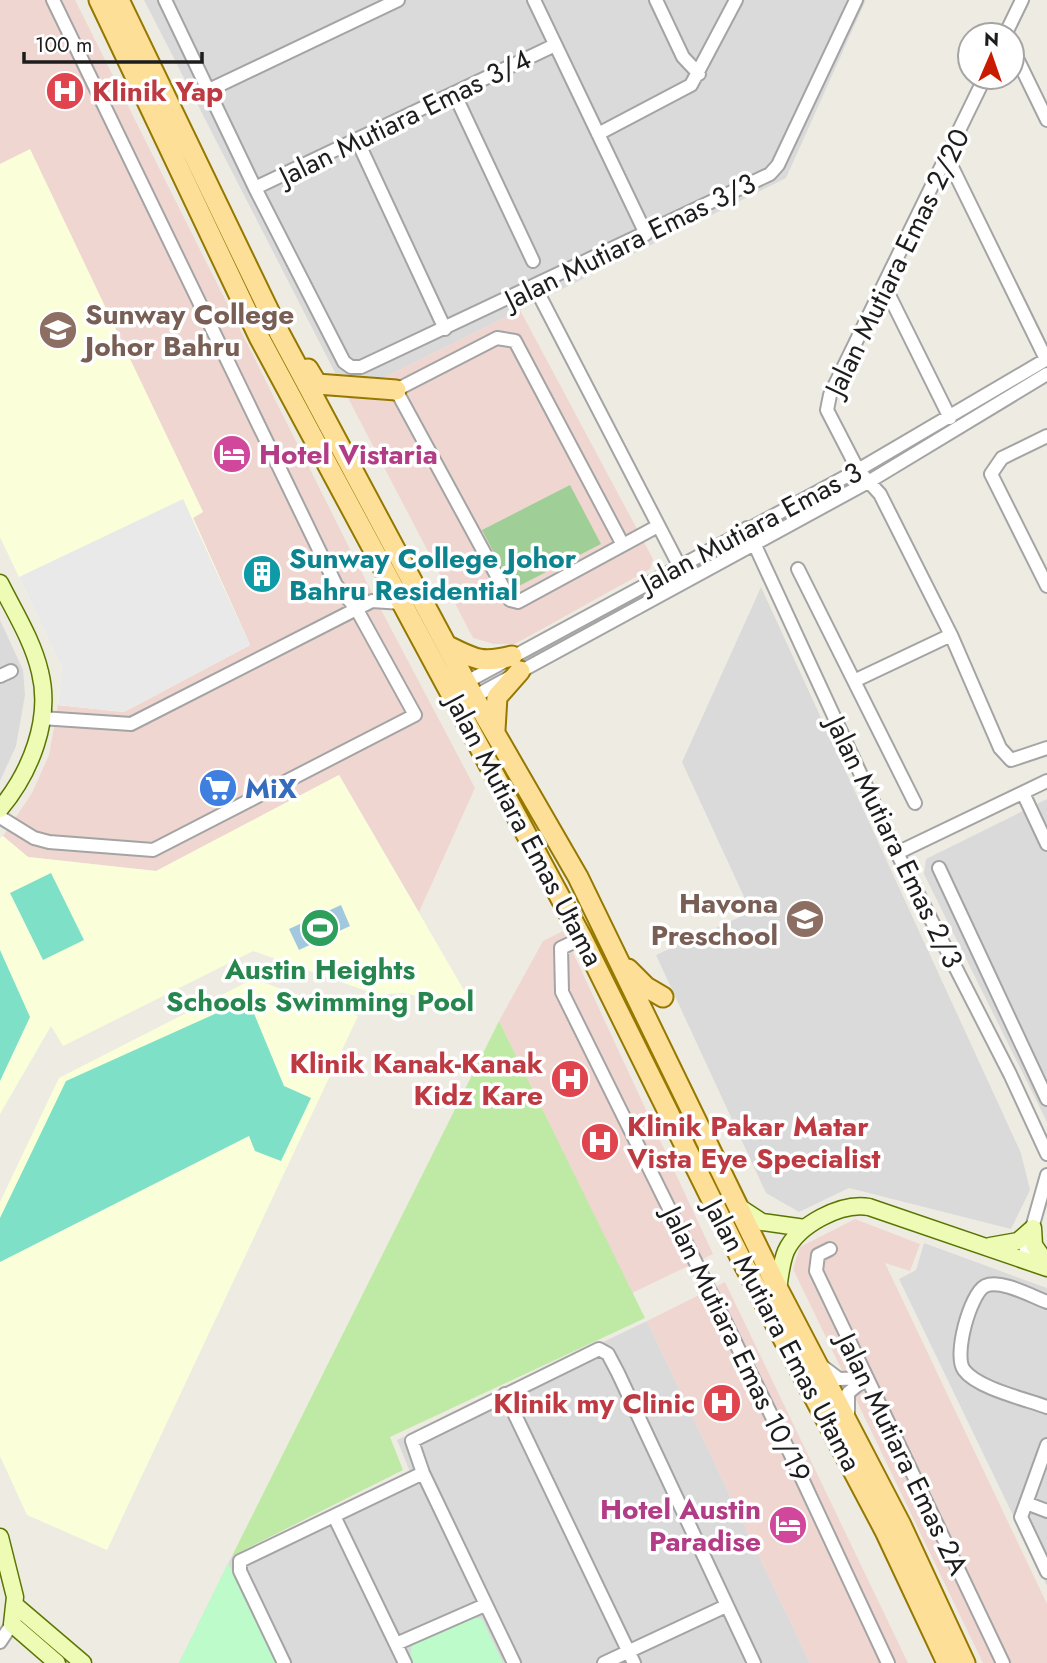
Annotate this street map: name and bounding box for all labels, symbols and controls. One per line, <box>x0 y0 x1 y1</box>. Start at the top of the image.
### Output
scale bar <box>24 21 203 65</box>
north arrow <box>956 21 1026 91</box>
text: N <box>984 26 1000 53</box>
text: 100 m <box>35 30 92 60</box>
street label: Jalan Mutiara Emas 3/4 <box>269 39 538 198</box>
hospital icon: Klinik Yap <box>44 70 86 112</box>
place label: Klinik Yap <box>92 71 223 112</box>
street label: Jalan Mutiara Emas 2/20 <box>813 122 980 406</box>
street label: Jalan Mutiara Emas 3/3 <box>494 163 763 322</box>
place label: Sunway College Johor Bahru <box>80 294 294 367</box>
school or university icon: Sunway College Johor Bahru <box>37 309 79 351</box>
hotel icon: Hotel Vistaria <box>211 433 253 475</box>
place label: Hotel Vistaria <box>259 434 438 475</box>
street label: Jalan Mutiara Emas 3 <box>630 452 869 605</box>
place label: Sunway College Johor Bahru Residential <box>289 538 577 611</box>
building icon: Sunway College Johor Bahru Residential <box>241 553 283 595</box>
street label: Jalan Mutiara Emas Utama <box>433 683 614 974</box>
street label: Jalan Mutiara Emas 2/3 <box>814 706 973 975</box>
supermarket icon: MiX <box>197 767 239 809</box>
place label: MiX <box>245 768 298 809</box>
place label: Havona Preschool <box>651 883 778 956</box>
school or university icon: Havona Preschool <box>784 898 826 940</box>
sports icon: Austin Heights Schools Swimming Pool <box>299 907 341 949</box>
place label: Austin Heights Schools Swimming Pool <box>166 949 474 1022</box>
place label: Klinik Kanak-Kanak Kidz Kare <box>290 1043 543 1116</box>
hospital icon: Klinik Kanak-Kanak Kidz Kare <box>549 1058 591 1100</box>
place label: Klinik Pakar Matar Vista Eye Specialist <box>626 1106 880 1179</box>
hospital icon: Klinik Pakar Matar Vista Eye Specialist <box>579 1121 621 1163</box>
street label: Jalan Mutiara Emas Utama <box>691 1188 872 1479</box>
street label: Jalan Mutiara Emas 10/19 <box>650 1196 821 1489</box>
street label: Jalan Mutiara Emas 2A <box>824 1323 979 1582</box>
hospital icon: Klinik my Clinic <box>701 1382 743 1424</box>
place label: Klinik my Clinic <box>493 1383 695 1424</box>
place label: Hotel Austin Paradise <box>600 1489 761 1562</box>
hotel icon: Hotel Austin Paradise <box>767 1504 809 1546</box>

